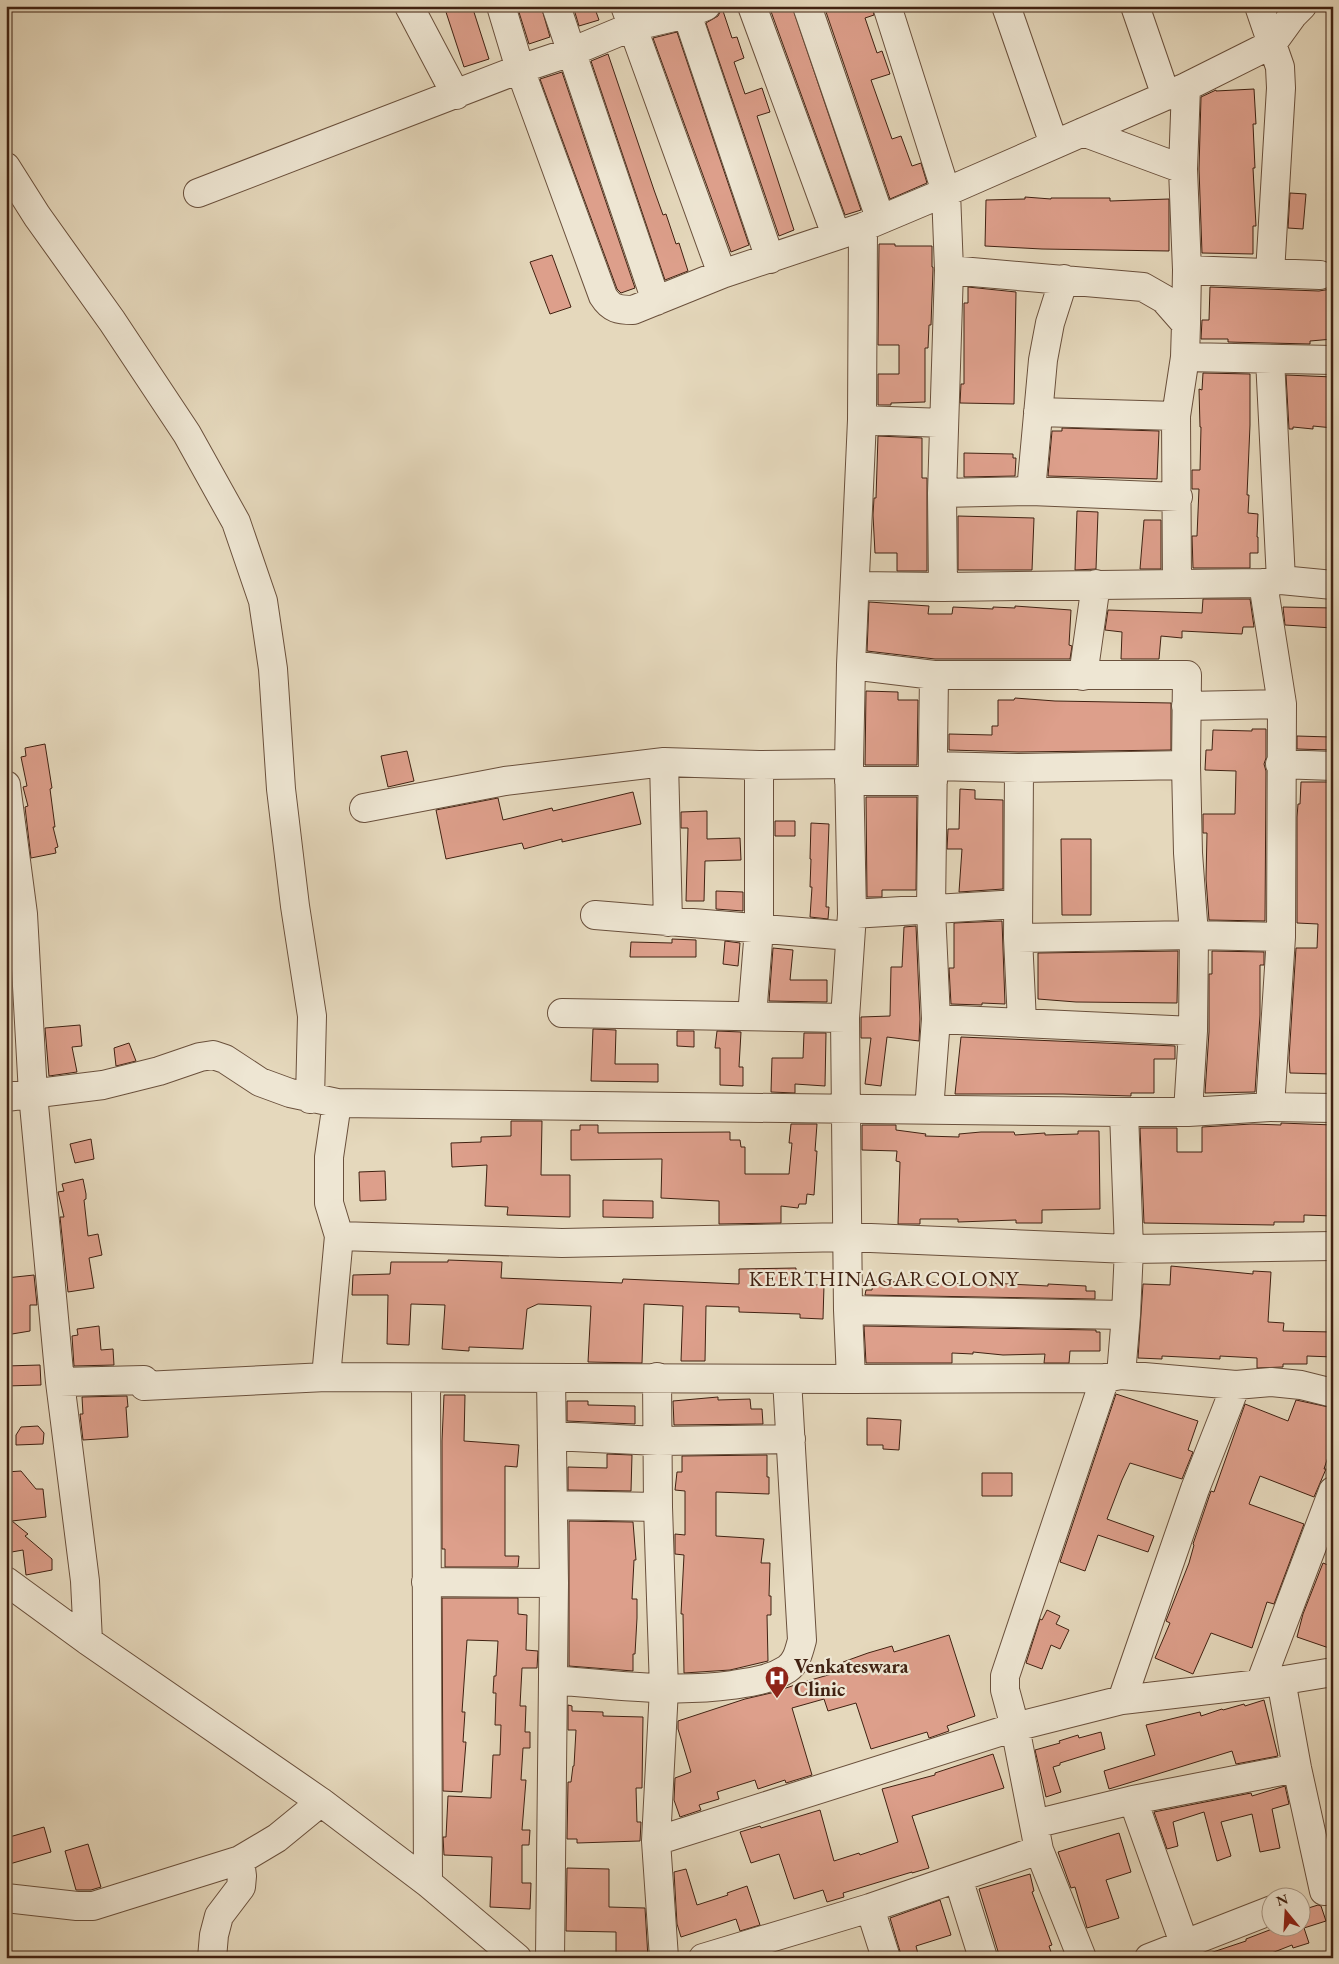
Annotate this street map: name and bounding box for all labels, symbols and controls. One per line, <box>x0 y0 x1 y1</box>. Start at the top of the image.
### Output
district label: KEERTHINAGARCOLONY <box>749 1265 1020 1292</box>
place label: Venkateswara Clinic <box>794 1653 909 1702</box>
hospital icon: Venkateswara Clinic <box>764 1665 790 1699</box>
north arrow <box>1262 1886 1312 1936</box>
text: N <box>1274 1889 1291 1910</box>

